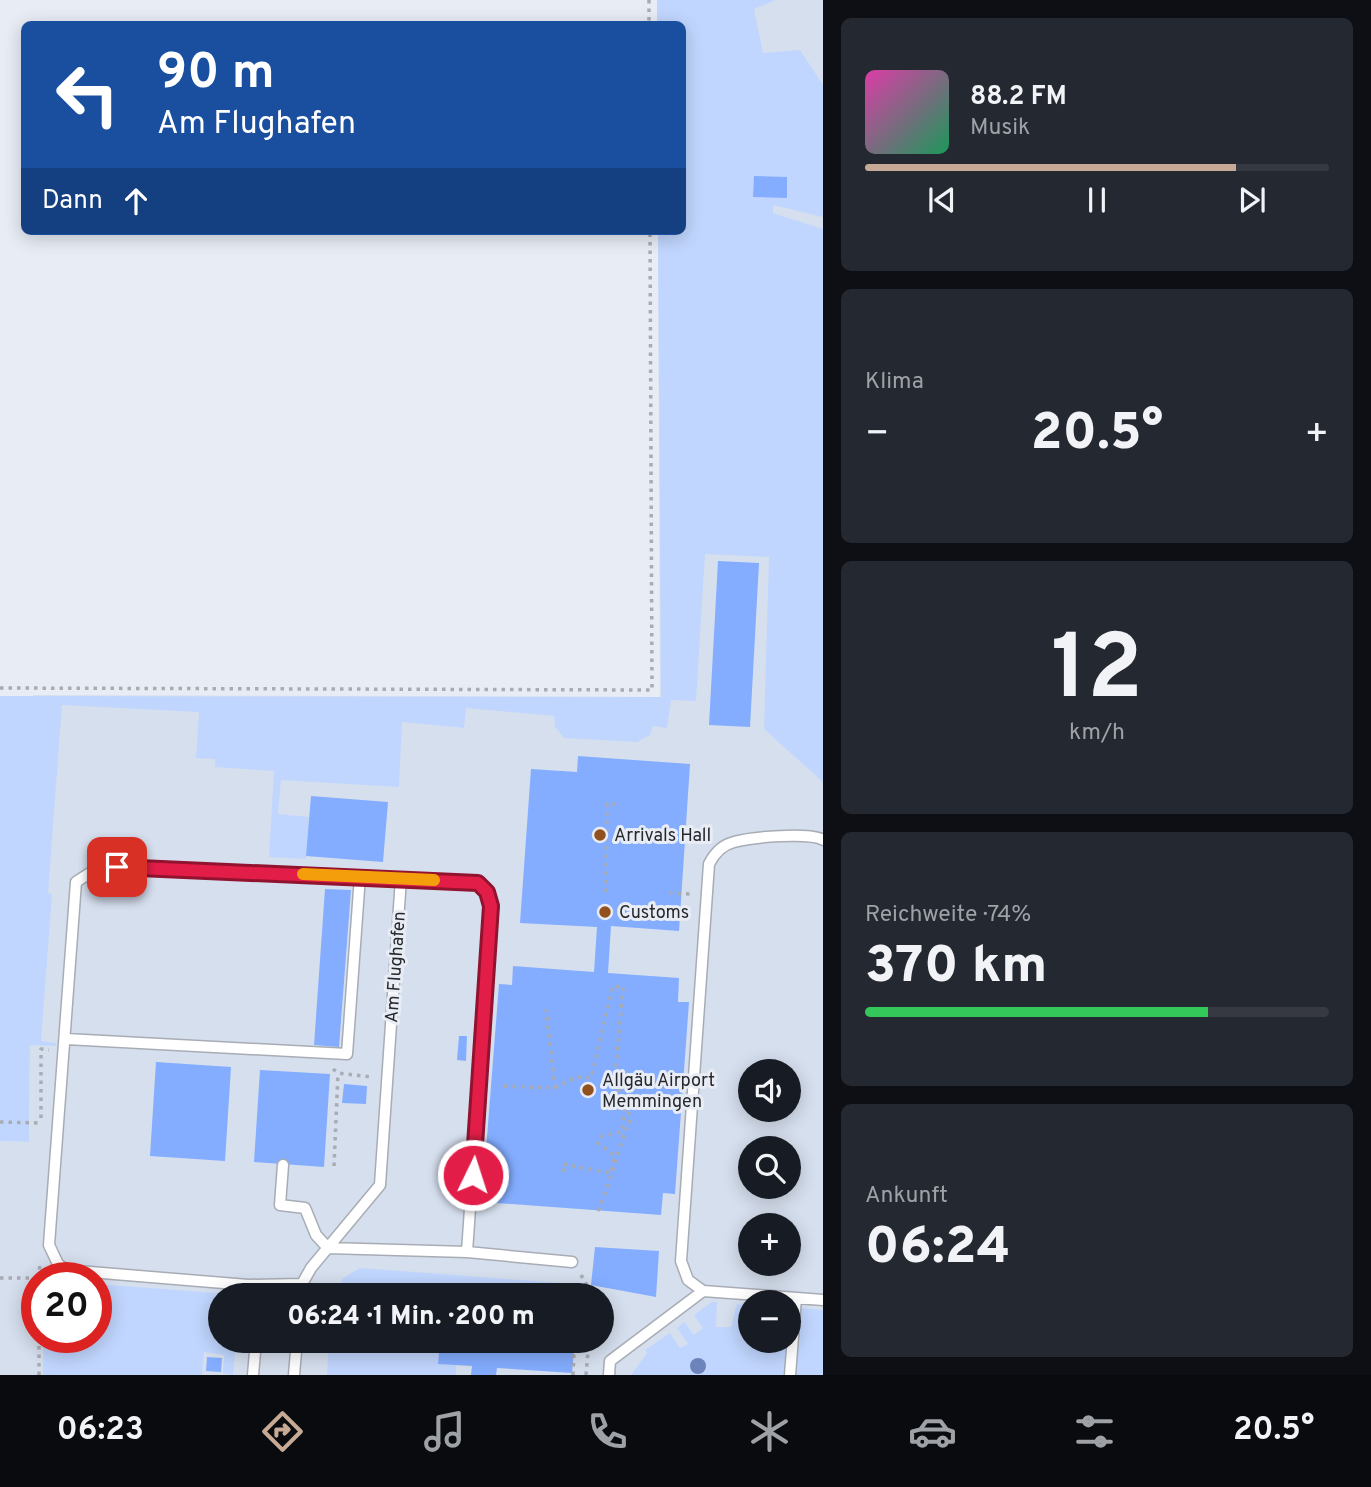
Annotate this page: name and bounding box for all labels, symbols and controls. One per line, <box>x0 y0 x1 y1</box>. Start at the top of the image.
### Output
text: 90 m <box>157 44 275 106</box>
icon: left <box>42 49 133 140</box>
text: 88.2 FM <box>970 81 1067 114</box>
text: Am Flughafen <box>157 105 356 145</box>
text: Musik <box>970 114 1030 143</box>
icon: previous <box>923 181 961 219</box>
icon: pause <box>1078 181 1116 219</box>
icon: next <box>1233 181 1271 219</box>
icon: ahead <box>117 182 155 220</box>
text: Dann <box>42 185 103 218</box>
text: Klima <box>865 368 924 397</box>
text: 20.5° <box>1031 402 1163 468</box>
text: − <box>865 411 890 460</box>
text: + <box>1304 411 1329 460</box>
text: 12 <box>1051 616 1143 731</box>
text: km/h <box>1069 719 1125 748</box>
place label: Arrivals Hall <box>614 825 711 848</box>
marker: Arrivals Hall <box>592 827 608 843</box>
pin <box>87 837 147 897</box>
icon: arrive <box>98 848 136 886</box>
text: Reichweite · 74% <box>865 901 1031 930</box>
place label: Customs <box>619 902 689 925</box>
marker: Customs <box>597 904 613 920</box>
street label: Am Flughafen <box>381 910 412 1024</box>
text: 370 km <box>865 935 1047 1001</box>
map controls <box>738 1059 801 1353</box>
button: sound <box>738 1059 801 1122</box>
place label: Allgäu Airport Memmingen <box>602 1070 715 1114</box>
marker: Allgäu Airport Memmingen <box>580 1082 596 1098</box>
button: search <box>738 1136 801 1199</box>
position arrow <box>436 1138 510 1212</box>
text: Ankunft <box>865 1182 948 1211</box>
button: + <box>738 1213 801 1276</box>
text: 06:24 <box>865 1216 1010 1282</box>
speed limit sign: 20 <box>21 1262 112 1353</box>
button: − <box>738 1290 801 1353</box>
text: 06:24 · 1 Min. · 200 m <box>287 1301 535 1334</box>
icon: directions <box>258 1407 307 1456</box>
icon: music <box>420 1407 469 1456</box>
icon: phone <box>583 1407 632 1456</box>
icon: climate <box>745 1407 794 1456</box>
icon: car <box>908 1407 957 1456</box>
icon: filters <box>1070 1407 1119 1456</box>
text: 06:23 <box>57 1411 144 1451</box>
text: 20.5° <box>1233 1411 1314 1451</box>

